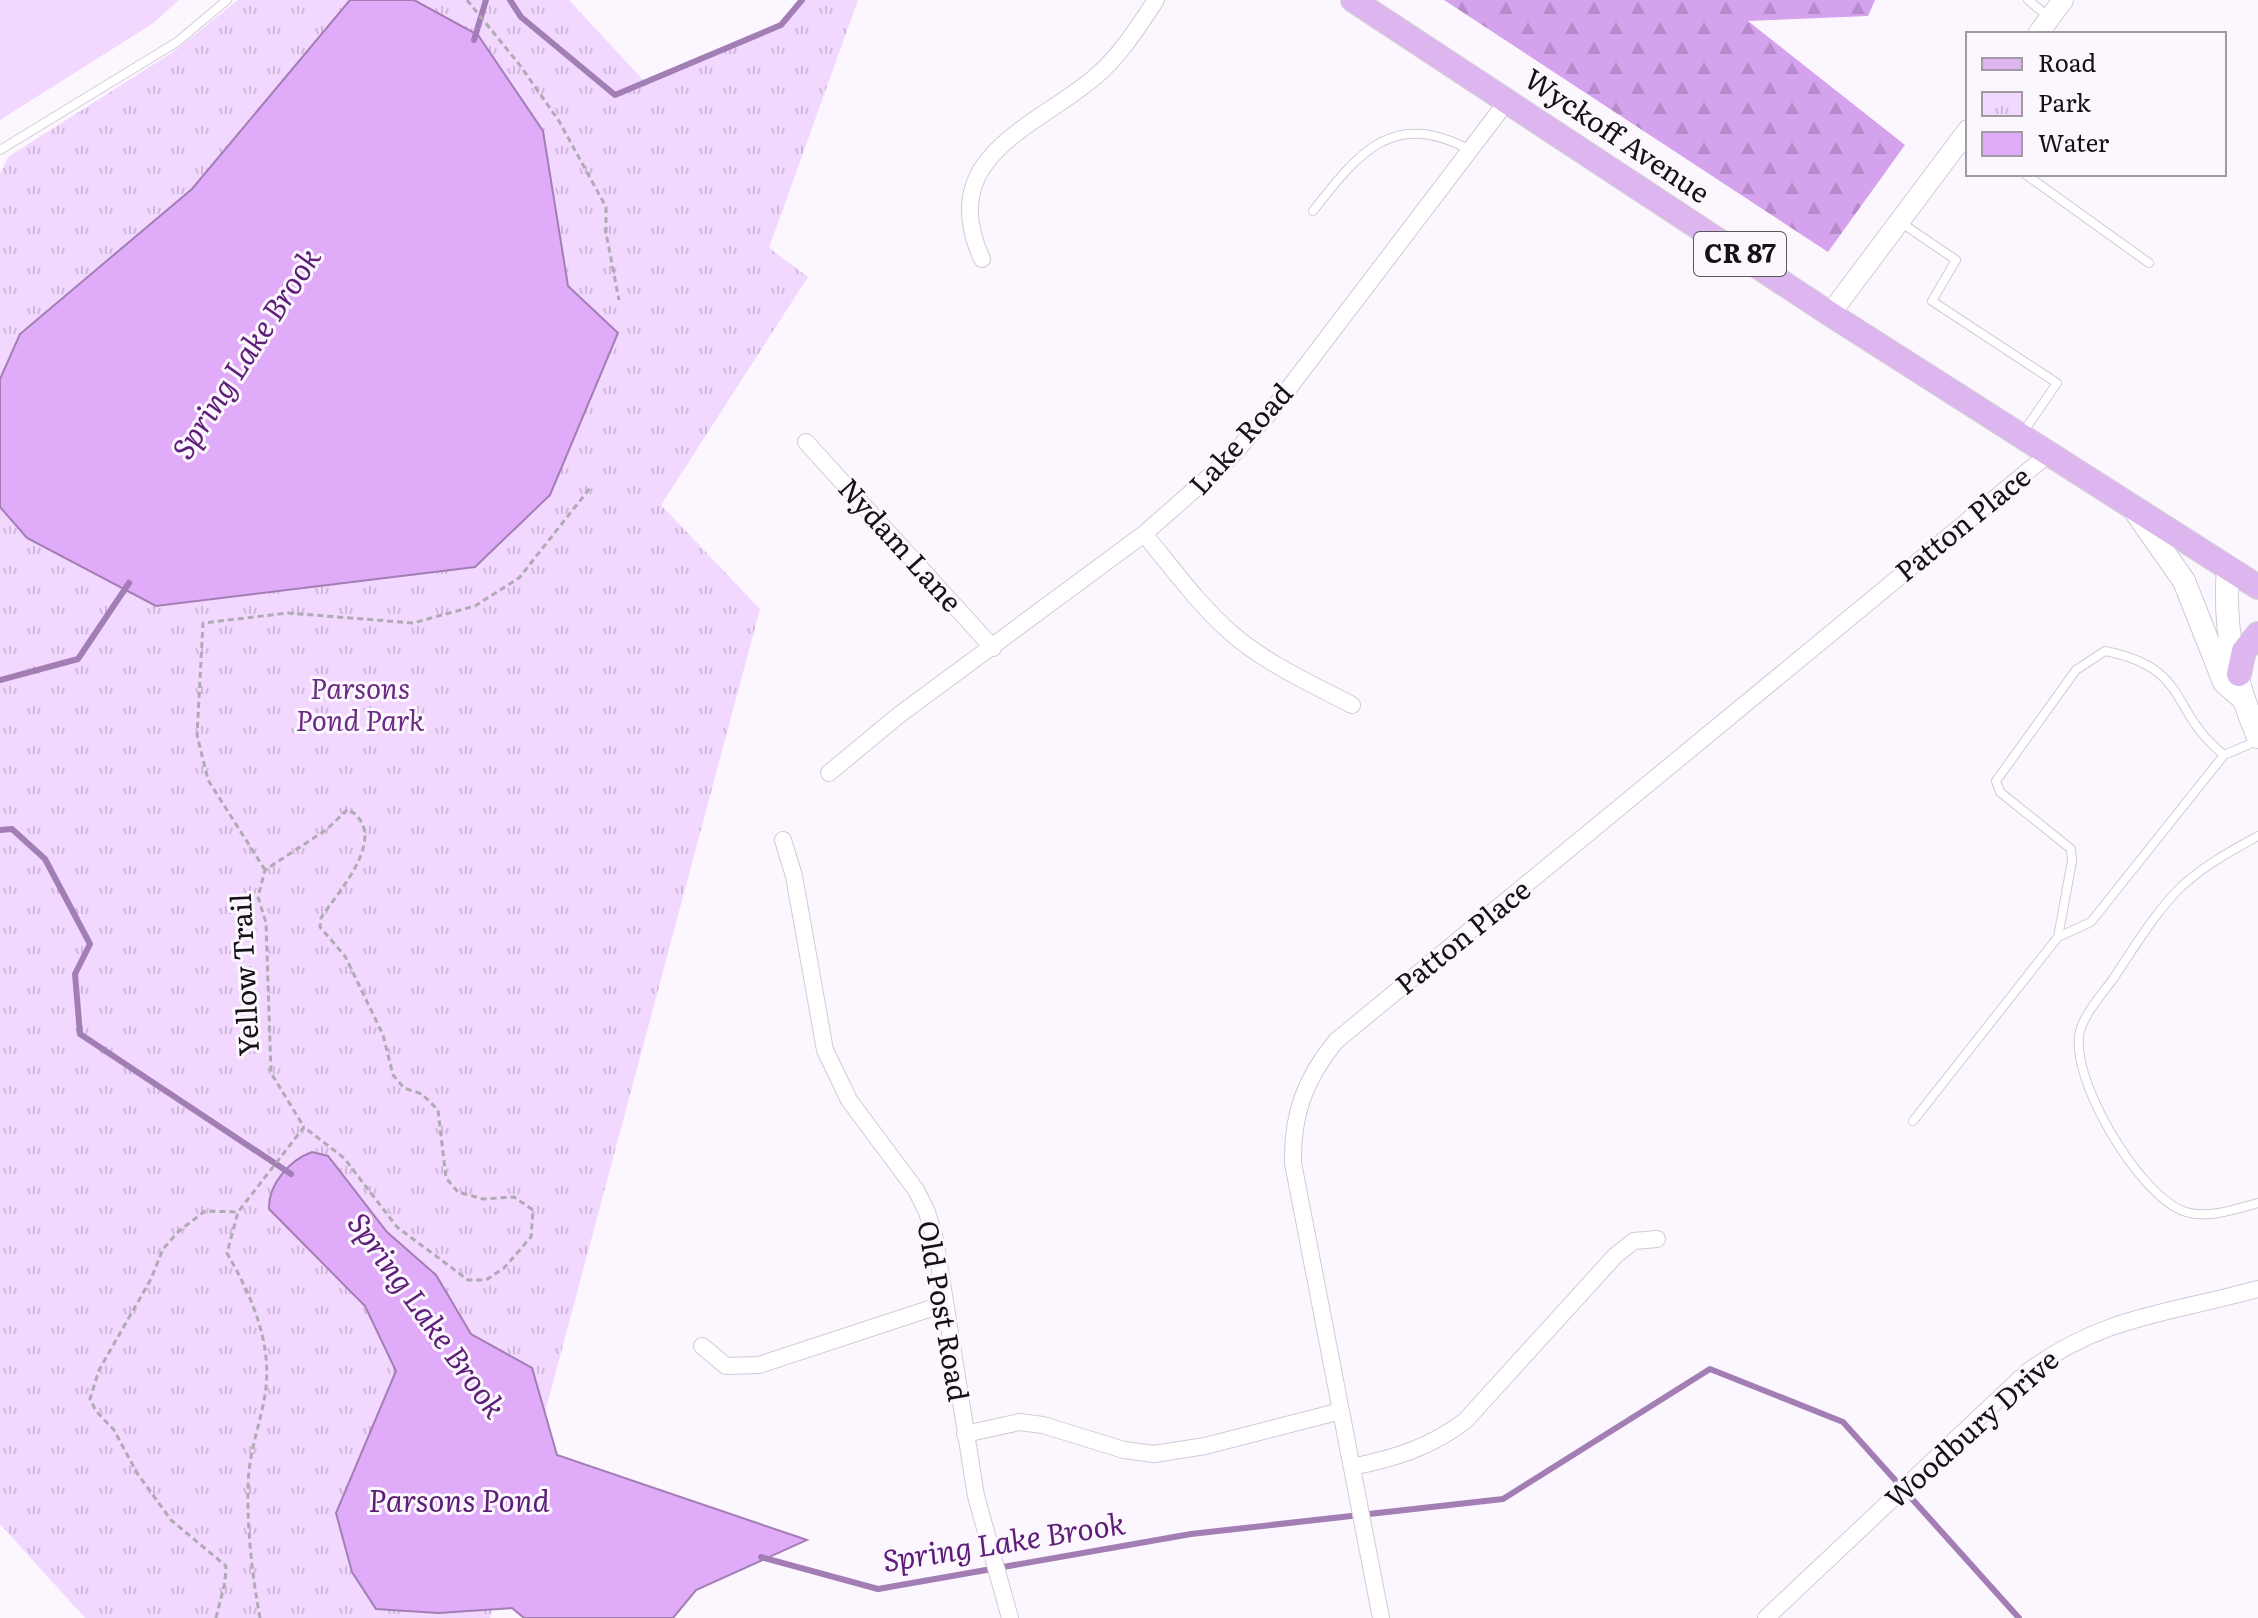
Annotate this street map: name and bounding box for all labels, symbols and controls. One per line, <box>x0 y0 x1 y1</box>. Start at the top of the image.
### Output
legend <box>1966 32 2226 176</box>
text: Road <box>2038 44 2097 79</box>
street label: Wyckoff Avenue <box>1517 57 1719 212</box>
text: Park <box>2038 84 2091 119</box>
text: Water <box>2038 124 2110 159</box>
road number: CR 87 <box>1694 232 1786 276</box>
water label: Spring Lake Brook <box>159 237 330 467</box>
street label: Lake Road <box>1178 372 1301 503</box>
street label: Patton Place <box>1885 455 2038 590</box>
street label: Nydam Lane <box>830 467 973 620</box>
park label: Parsons Pond Park <box>296 666 425 740</box>
street label: Patton Place <box>1385 868 1538 1003</box>
street label: Yellow Trail <box>218 893 268 1057</box>
water label: Spring Lake Brook <box>339 1202 518 1427</box>
street label: Old Post Road <box>908 1217 982 1404</box>
street label: Woodbury Drive <box>1874 1338 2067 1517</box>
water label: Parsons Pond <box>368 1477 551 1521</box>
water label: Spring Lake Brook <box>879 1499 1128 1581</box>

